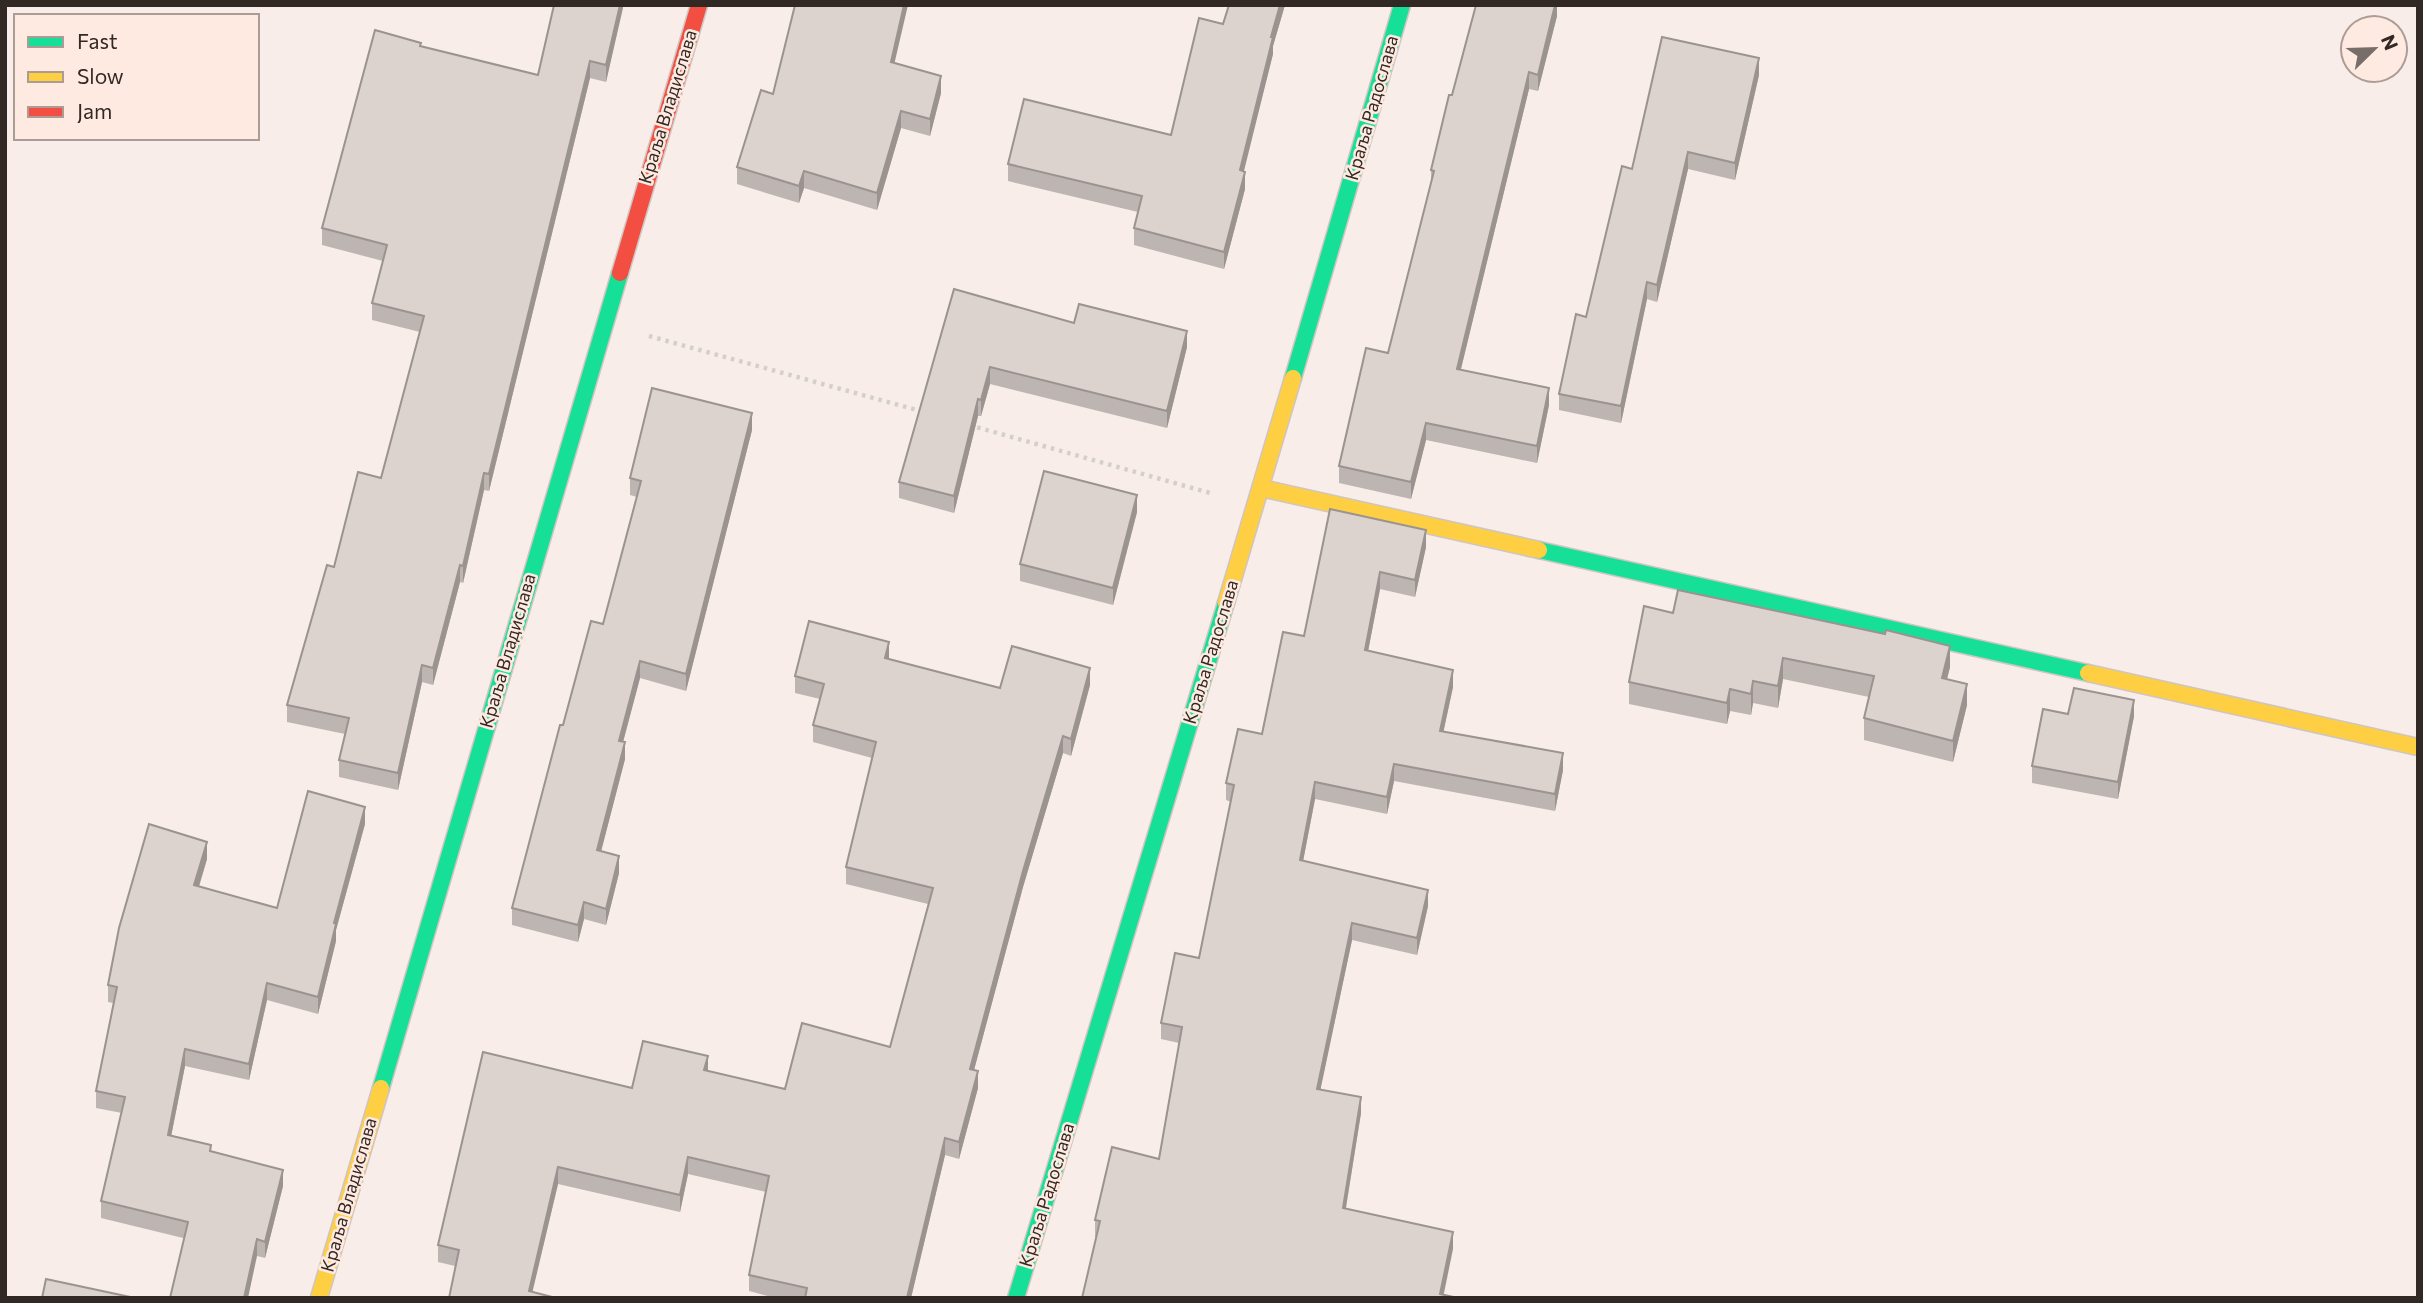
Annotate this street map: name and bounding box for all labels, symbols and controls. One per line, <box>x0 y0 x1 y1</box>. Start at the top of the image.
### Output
legend <box>14 14 259 140</box>
north arrow <box>2339 14 2409 84</box>
street label: Краља Владислава <box>633 27 701 186</box>
text: Fast <box>77 28 118 53</box>
text: N <box>2377 31 2403 53</box>
street label: Краља Радослава <box>1340 33 1402 183</box>
text: Slow <box>77 63 124 88</box>
text: Jam <box>77 98 112 123</box>
street label: Краља Владислава <box>474 571 540 730</box>
street label: Краља Радослава <box>1178 577 1242 726</box>
street label: Краља Владислава <box>315 1115 381 1274</box>
street label: Краља Радослава <box>1014 1120 1078 1269</box>

